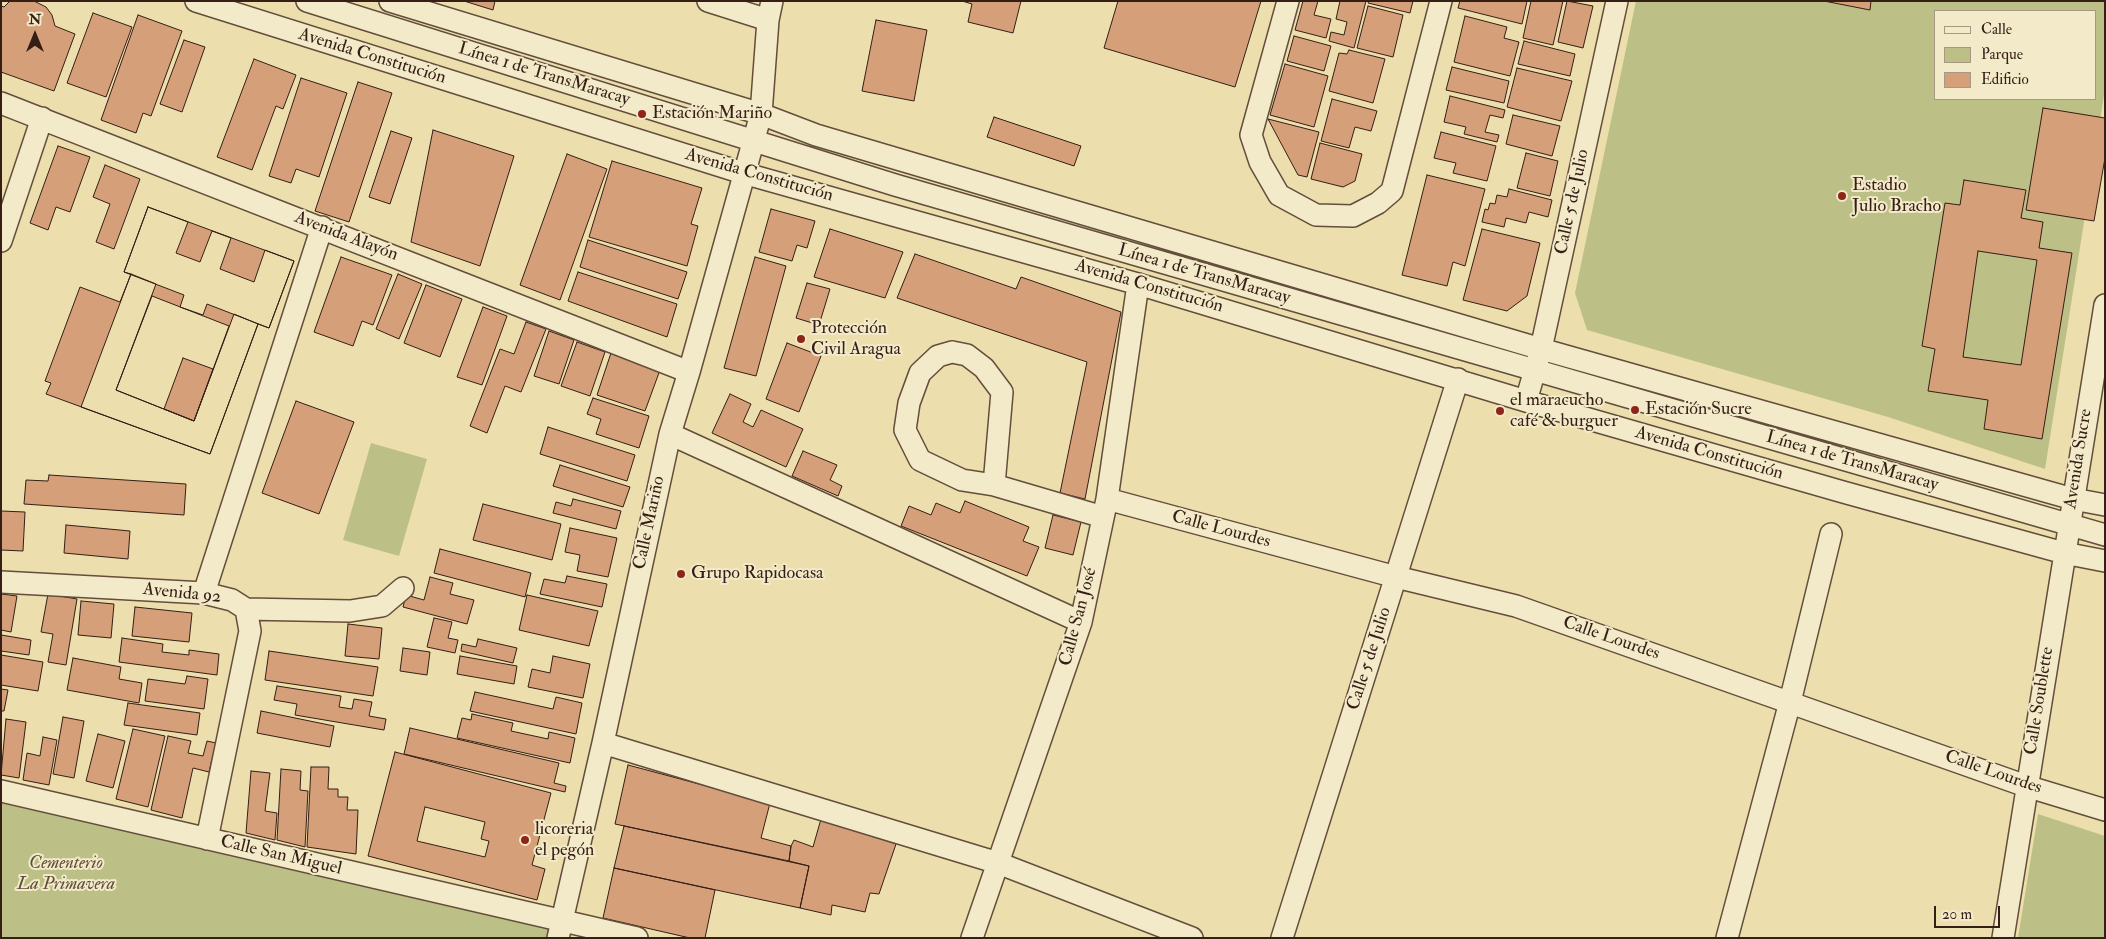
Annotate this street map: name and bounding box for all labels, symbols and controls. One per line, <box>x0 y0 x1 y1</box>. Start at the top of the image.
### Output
north arrow <box>10 10 60 60</box>
legend <box>1934 10 2096 100</box>
text: N <box>29 11 41 28</box>
text: Calle <box>1981 20 2012 39</box>
street label: Avenida Constitución <box>296 24 448 90</box>
street label: Línea 1 de TransMaracay <box>456 39 632 111</box>
text: Parque <box>1981 45 2023 64</box>
text: Edificio <box>1981 70 2029 89</box>
place label: Estación Mariño <box>652 103 772 125</box>
marker: Estación Mariño <box>636 108 648 120</box>
street label: Avenida Constitución <box>682 145 836 207</box>
street label: Calle 5 de Julio <box>1551 147 1595 257</box>
place label: Estadio Julio Bracho <box>1852 175 1941 218</box>
marker: Estadio Julio Bracho <box>1836 190 1848 202</box>
street label: Avenida Alayón <box>291 207 401 267</box>
street label: Línea 1 de TransMaracay <box>1115 240 1293 310</box>
street label: Avenida Constitución <box>1072 256 1226 318</box>
place label: Protección Civil Aragua <box>811 318 901 360</box>
marker: Protección Civil Aragua <box>795 333 807 345</box>
place label: el maracucho café & burguer <box>1510 390 1618 432</box>
place label: Estación Sucre <box>1645 399 1752 421</box>
marker: Estación Sucre <box>1629 404 1641 416</box>
marker: el maracucho café & burguer <box>1494 405 1506 417</box>
street label: Avenida Sucre <box>2060 408 2098 510</box>
street label: Avenida Constitución <box>1632 423 1786 485</box>
street label: Línea 1 de TransMaracay <box>1763 427 1941 497</box>
street label: Calle Mariño <box>630 474 670 572</box>
street label: Calle Lourdes <box>1169 506 1273 554</box>
place label: Grupo Rapidocasa <box>691 563 823 585</box>
street label: Calle San José <box>1056 566 1102 668</box>
marker: Grupo Rapidocasa <box>675 568 687 580</box>
street label: Avenida 92 <box>142 579 222 609</box>
street label: Calle 5 de Julio <box>1343 605 1397 713</box>
street label: Calle Lourdes <box>1560 612 1662 666</box>
street label: Calle Soublette <box>2021 646 2059 756</box>
street label: Calle Lourdes <box>1942 746 2044 800</box>
place label: licoreria el pegón <box>535 819 594 862</box>
street label: Calle San Miguel <box>218 832 344 880</box>
marker: licoreria el pegón <box>519 834 531 846</box>
park label: Cementerio La Primavera <box>17 853 115 896</box>
scale bar <box>1936 896 2002 928</box>
text: 20 m <box>1942 905 1972 924</box>

